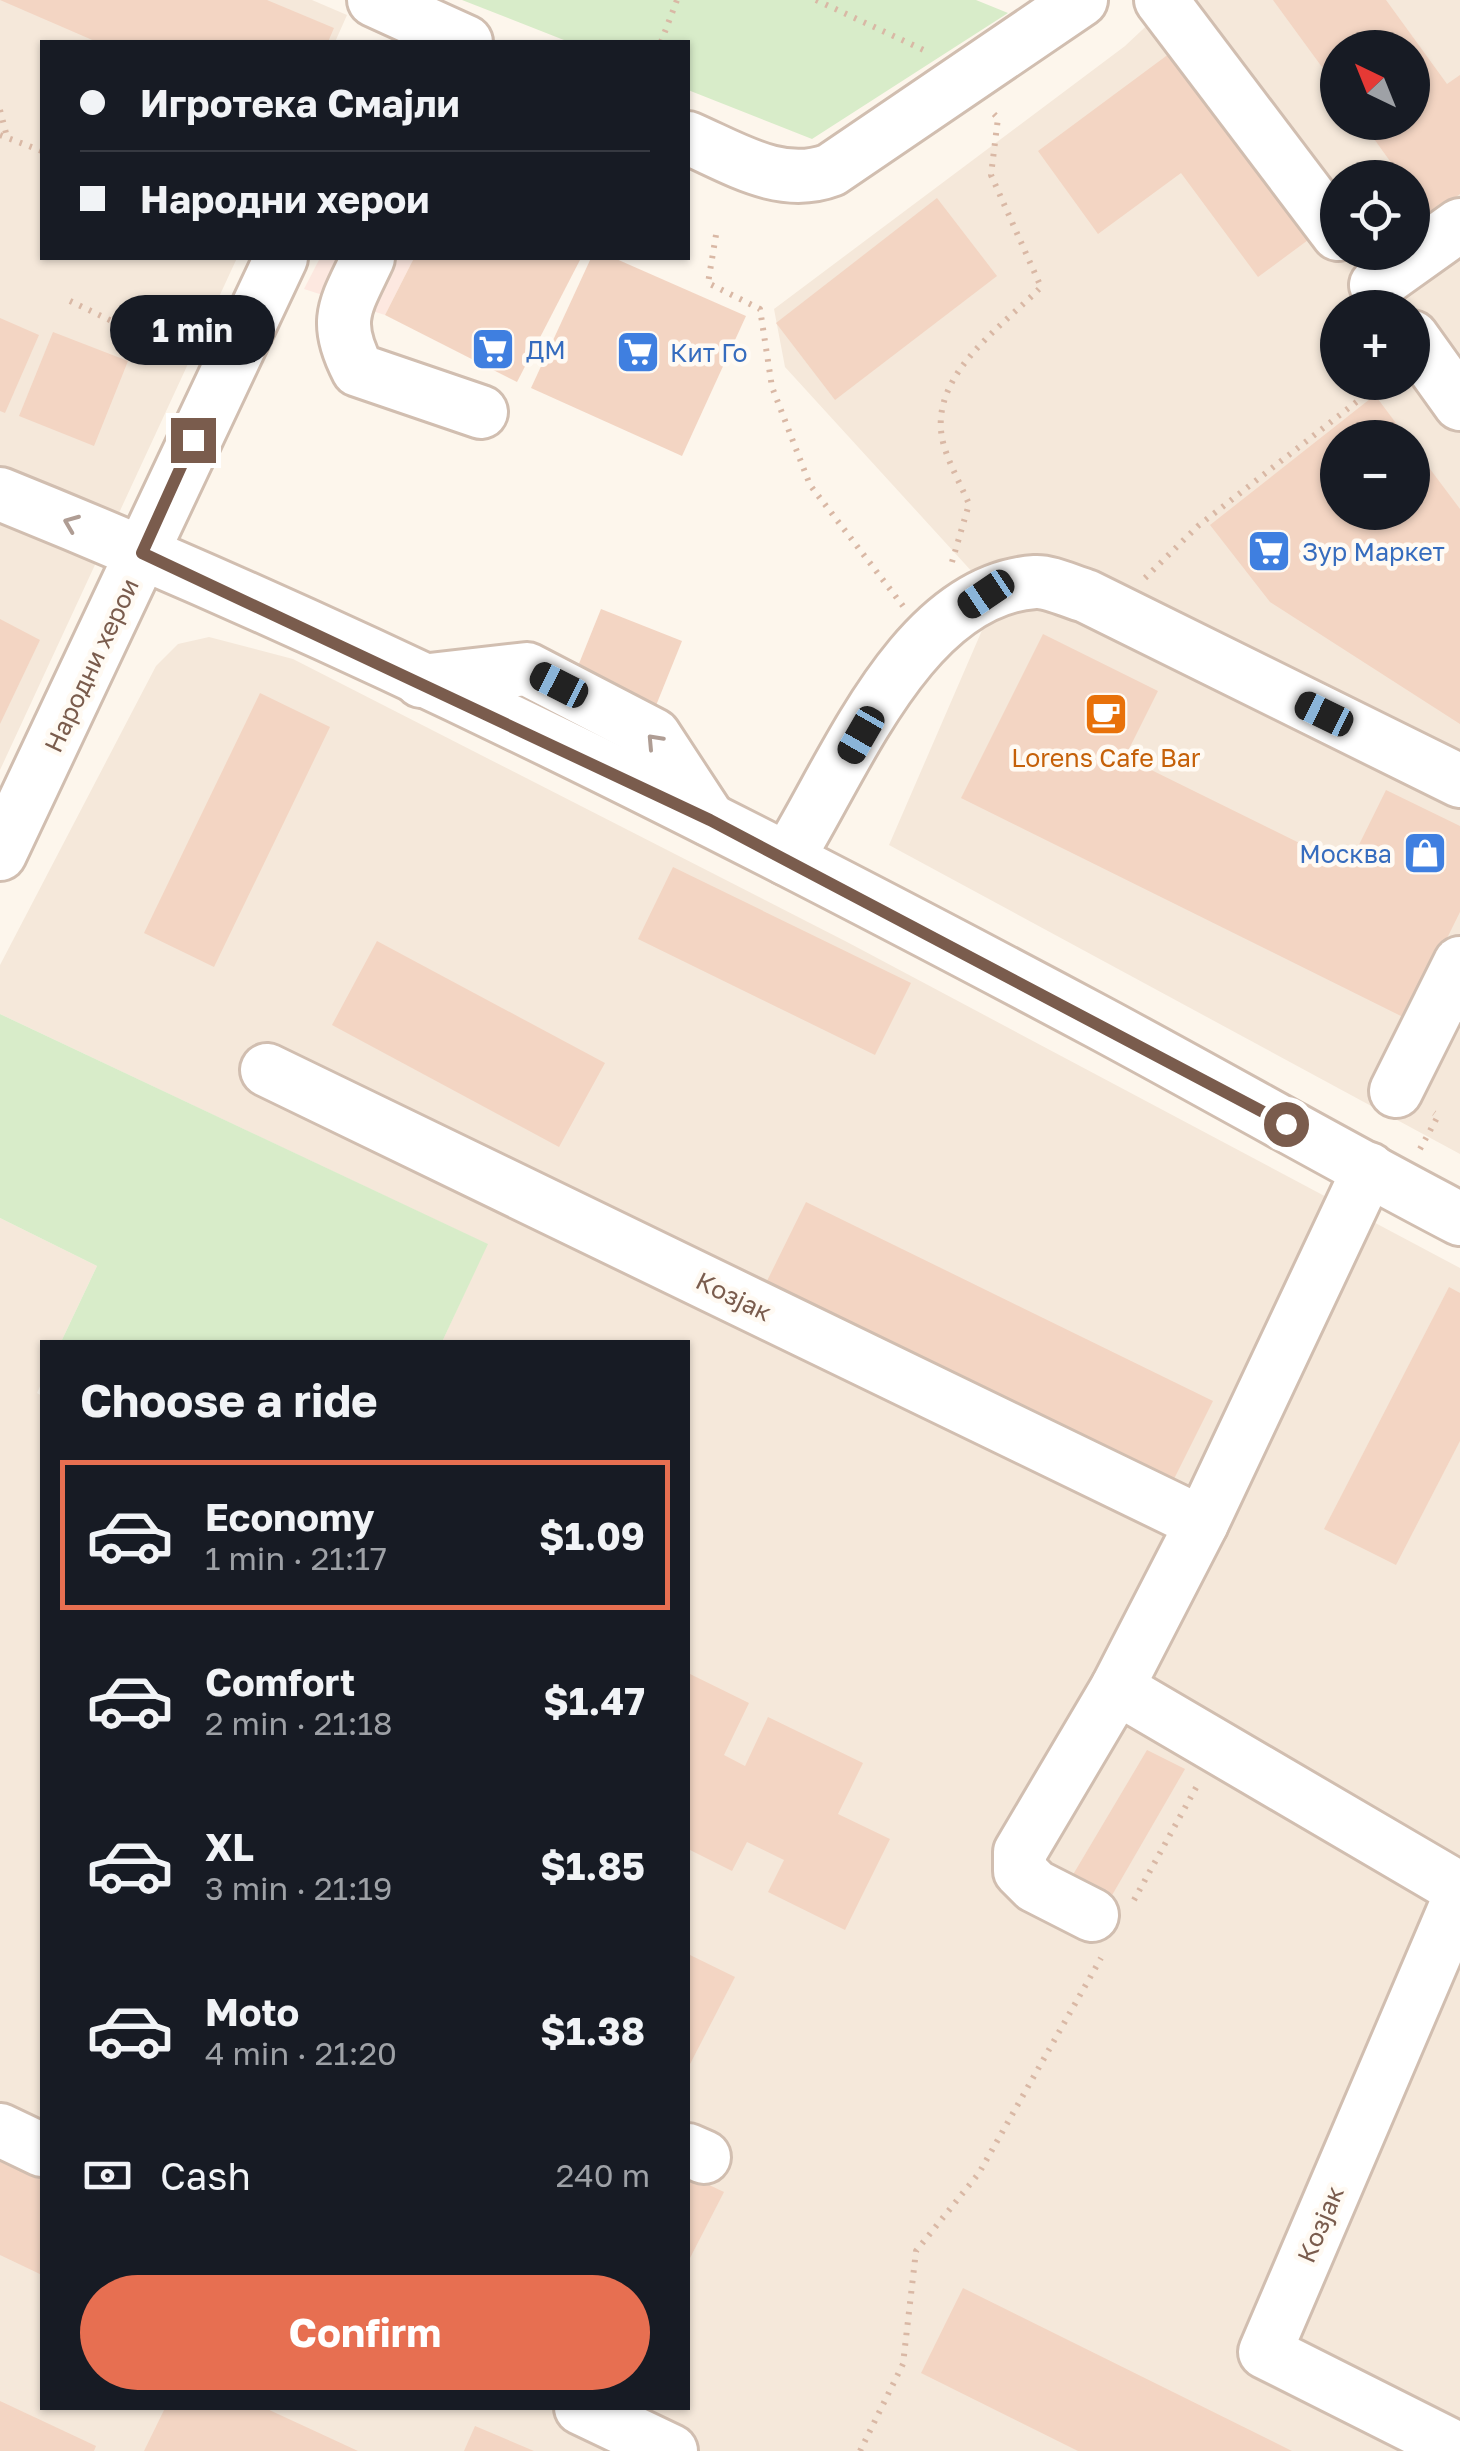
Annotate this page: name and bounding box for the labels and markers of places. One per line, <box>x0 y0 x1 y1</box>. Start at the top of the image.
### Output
supermarket icon: ДМ <box>470 326 516 372</box>
supermarket icon: Кит Го <box>615 329 661 375</box>
place label: ДМ <box>526 334 566 365</box>
place label: Кит Го <box>670 337 748 368</box>
supermarket icon: Зур Маркет <box>1246 528 1292 574</box>
place label: Зур Маркет <box>1302 536 1445 567</box>
cafe icon: Lorens Cafe Bar <box>1083 691 1129 737</box>
place label: Lorens Cafe Bar <box>1011 742 1201 773</box>
shop icon: Москва <box>1402 830 1448 876</box>
place label: Москва <box>1299 838 1392 869</box>

